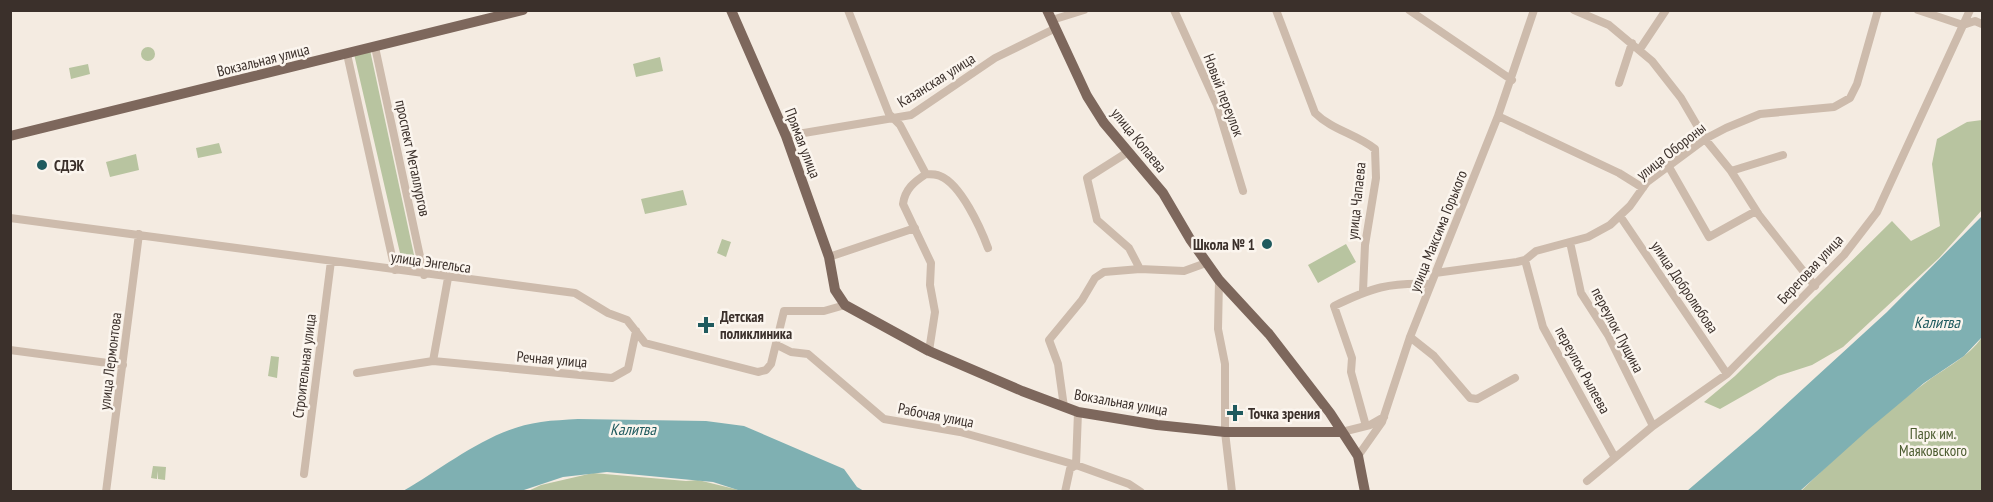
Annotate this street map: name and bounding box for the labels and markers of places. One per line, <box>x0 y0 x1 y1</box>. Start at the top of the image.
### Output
place label: СДЭК <box>54 156 85 175</box>
marker: СДЭК <box>35 158 49 172</box>
place label: Школа № 1 <box>1193 235 1255 254</box>
marker: Школа № 1 <box>1260 237 1274 251</box>
place label: Детская поликлиника <box>720 307 792 343</box>
marker: Детская поликлиника <box>697 316 715 334</box>
marker: Точка зрения <box>1226 404 1244 422</box>
place label: Точка зрения <box>1248 404 1320 423</box>

